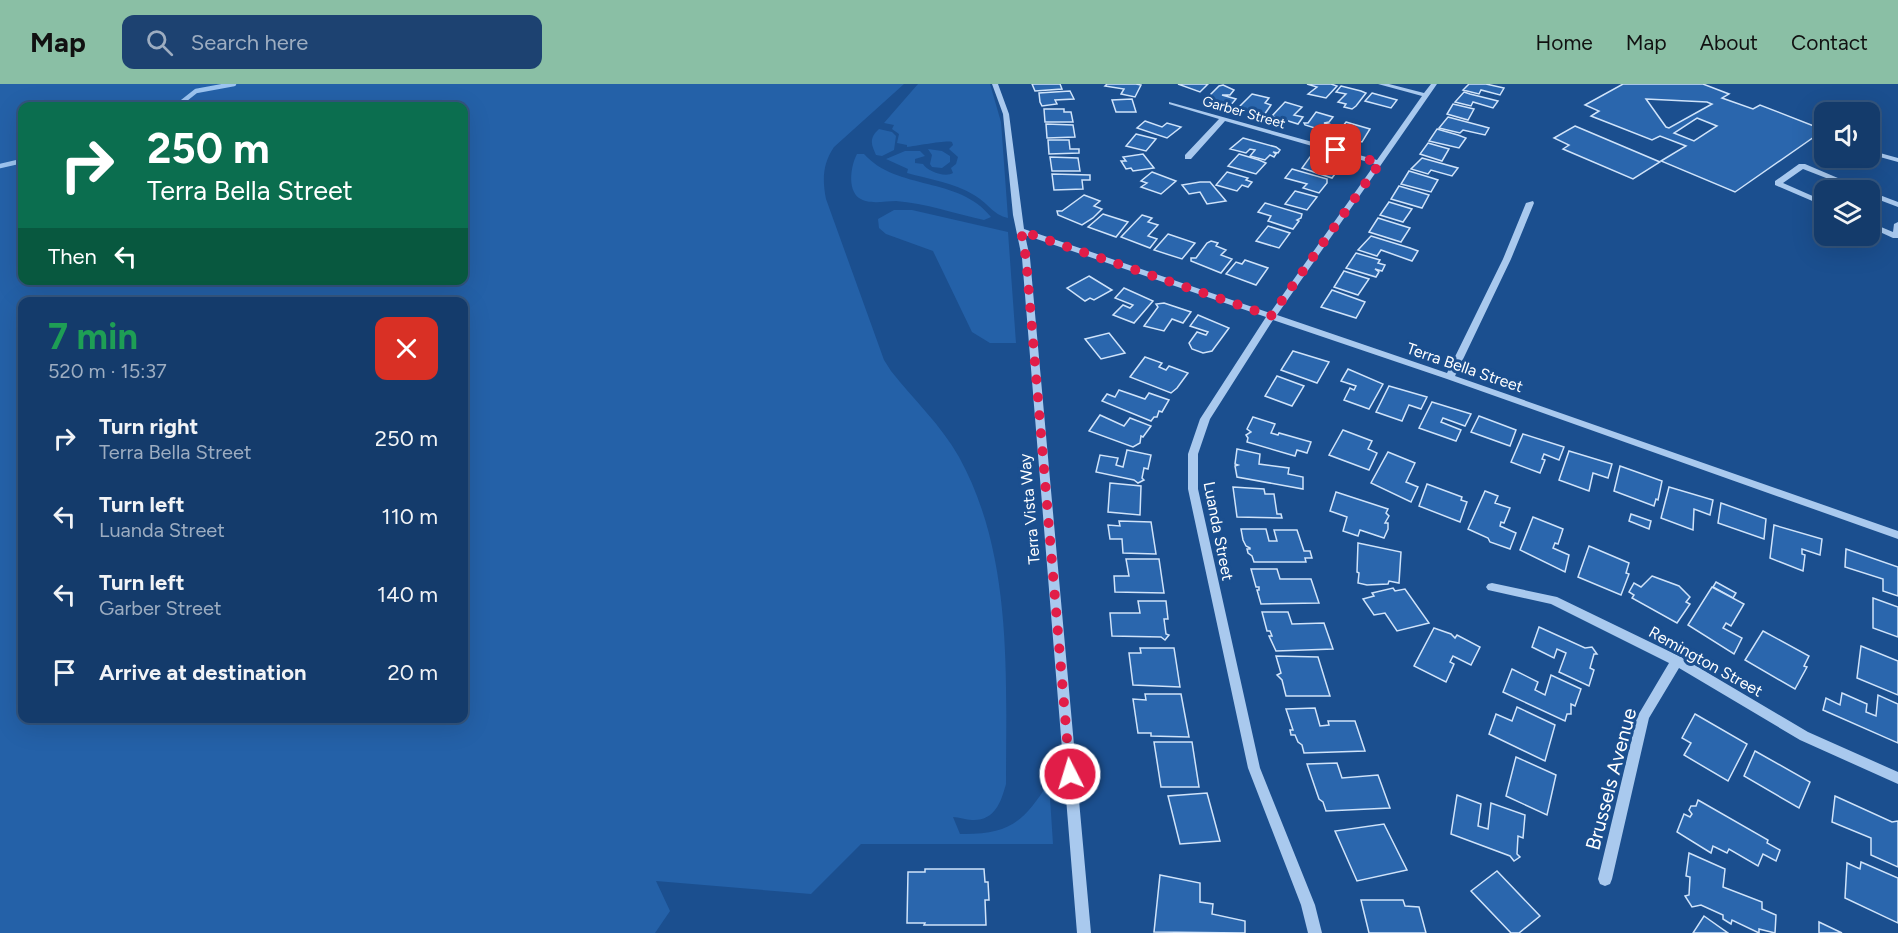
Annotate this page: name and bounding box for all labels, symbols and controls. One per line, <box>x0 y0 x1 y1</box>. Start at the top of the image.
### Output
search box <box>122 15 542 69</box>
text: Map <box>30 25 86 59</box>
icon: search <box>143 26 176 59</box>
text: Search here <box>191 29 308 56</box>
text: Home <box>1536 30 1593 55</box>
text: Map <box>1626 30 1667 55</box>
text: About <box>1700 30 1758 55</box>
text: Contact <box>1791 30 1868 55</box>
street label: Garber Street <box>1200 92 1287 132</box>
map controls <box>1814 102 1880 246</box>
button: sound <box>1814 102 1880 168</box>
text: 250 m <box>147 123 270 174</box>
pin <box>1310 124 1361 175</box>
icon: right <box>48 126 126 204</box>
icon: arrive <box>1319 133 1352 166</box>
text: Terra Bella Street <box>147 174 353 207</box>
button: layers <box>1814 180 1880 246</box>
icon: left <box>109 240 142 273</box>
text: Then <box>48 243 97 270</box>
text: 7 min <box>48 315 138 358</box>
button: close <box>375 317 438 380</box>
street label: Terra Bella Street <box>1404 339 1526 396</box>
text: 520 m · 15:37 <box>48 359 167 383</box>
text: Turn right <box>99 413 198 440</box>
icon: right <box>48 422 81 455</box>
text: 250 m <box>375 425 438 452</box>
text: Terra Bella Street <box>99 440 251 464</box>
street label: Terra Vista Way <box>1015 452 1044 565</box>
street label: Luanda Street <box>1200 480 1237 582</box>
text: Turn left <box>99 491 185 518</box>
icon: left <box>48 500 81 533</box>
text: 110 m <box>382 503 438 530</box>
text: Luanda Street <box>99 518 225 542</box>
text: Turn left <box>99 569 185 596</box>
icon: left <box>48 578 81 611</box>
text: 140 m <box>377 581 438 608</box>
text: Garber Street <box>99 596 222 620</box>
street label: Remington Street <box>1645 622 1766 701</box>
icon: arrive <box>48 656 81 689</box>
text: Arrive at destination <box>99 659 307 686</box>
text: 20 m <box>387 659 438 686</box>
street label: Brussels Avenue <box>1581 705 1642 853</box>
position arrow <box>1038 742 1102 806</box>

